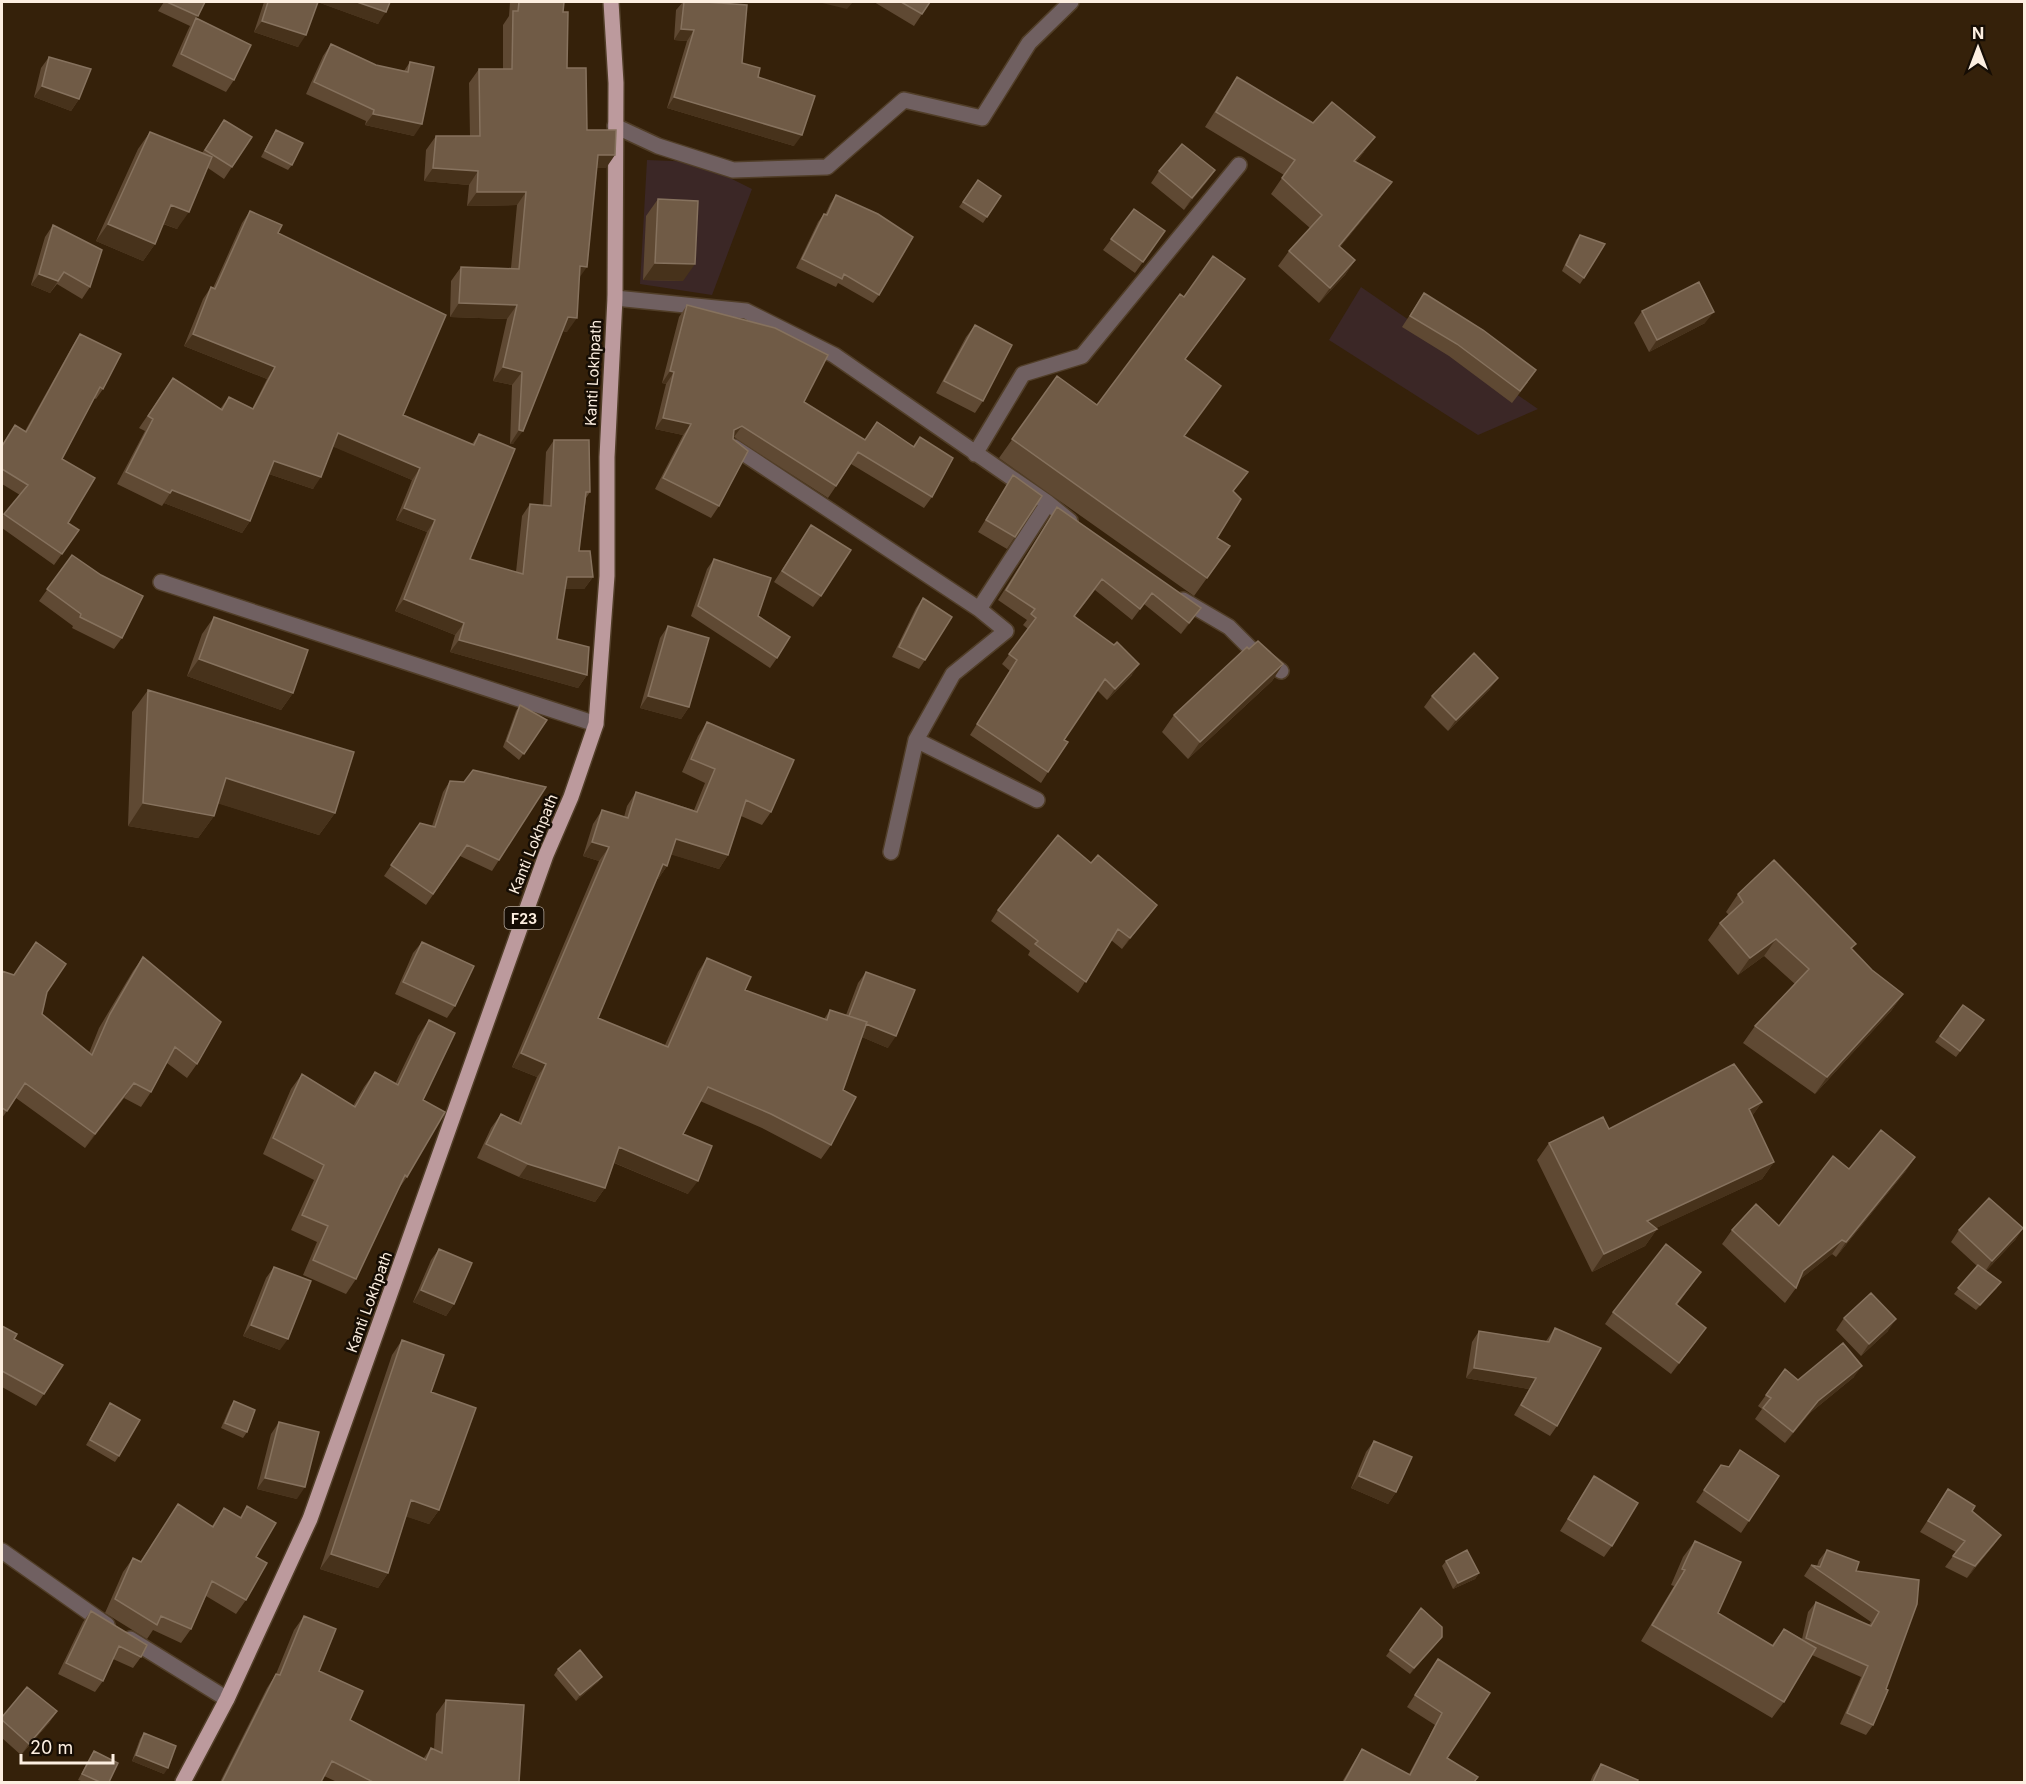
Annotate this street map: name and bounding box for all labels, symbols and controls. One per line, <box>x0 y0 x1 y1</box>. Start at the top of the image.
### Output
north arrow <box>1948 18 2008 78</box>
text: N <box>1972 23 1984 43</box>
street label: Kanti Lokhpath <box>581 319 605 427</box>
street label: Kanti Lokhpath <box>504 791 562 897</box>
road number: F23 <box>504 907 544 929</box>
street label: Kanti Lokhpath <box>342 1249 396 1355</box>
scale bar <box>21 1727 112 1765</box>
text: 20 m <box>30 1737 73 1758</box>

